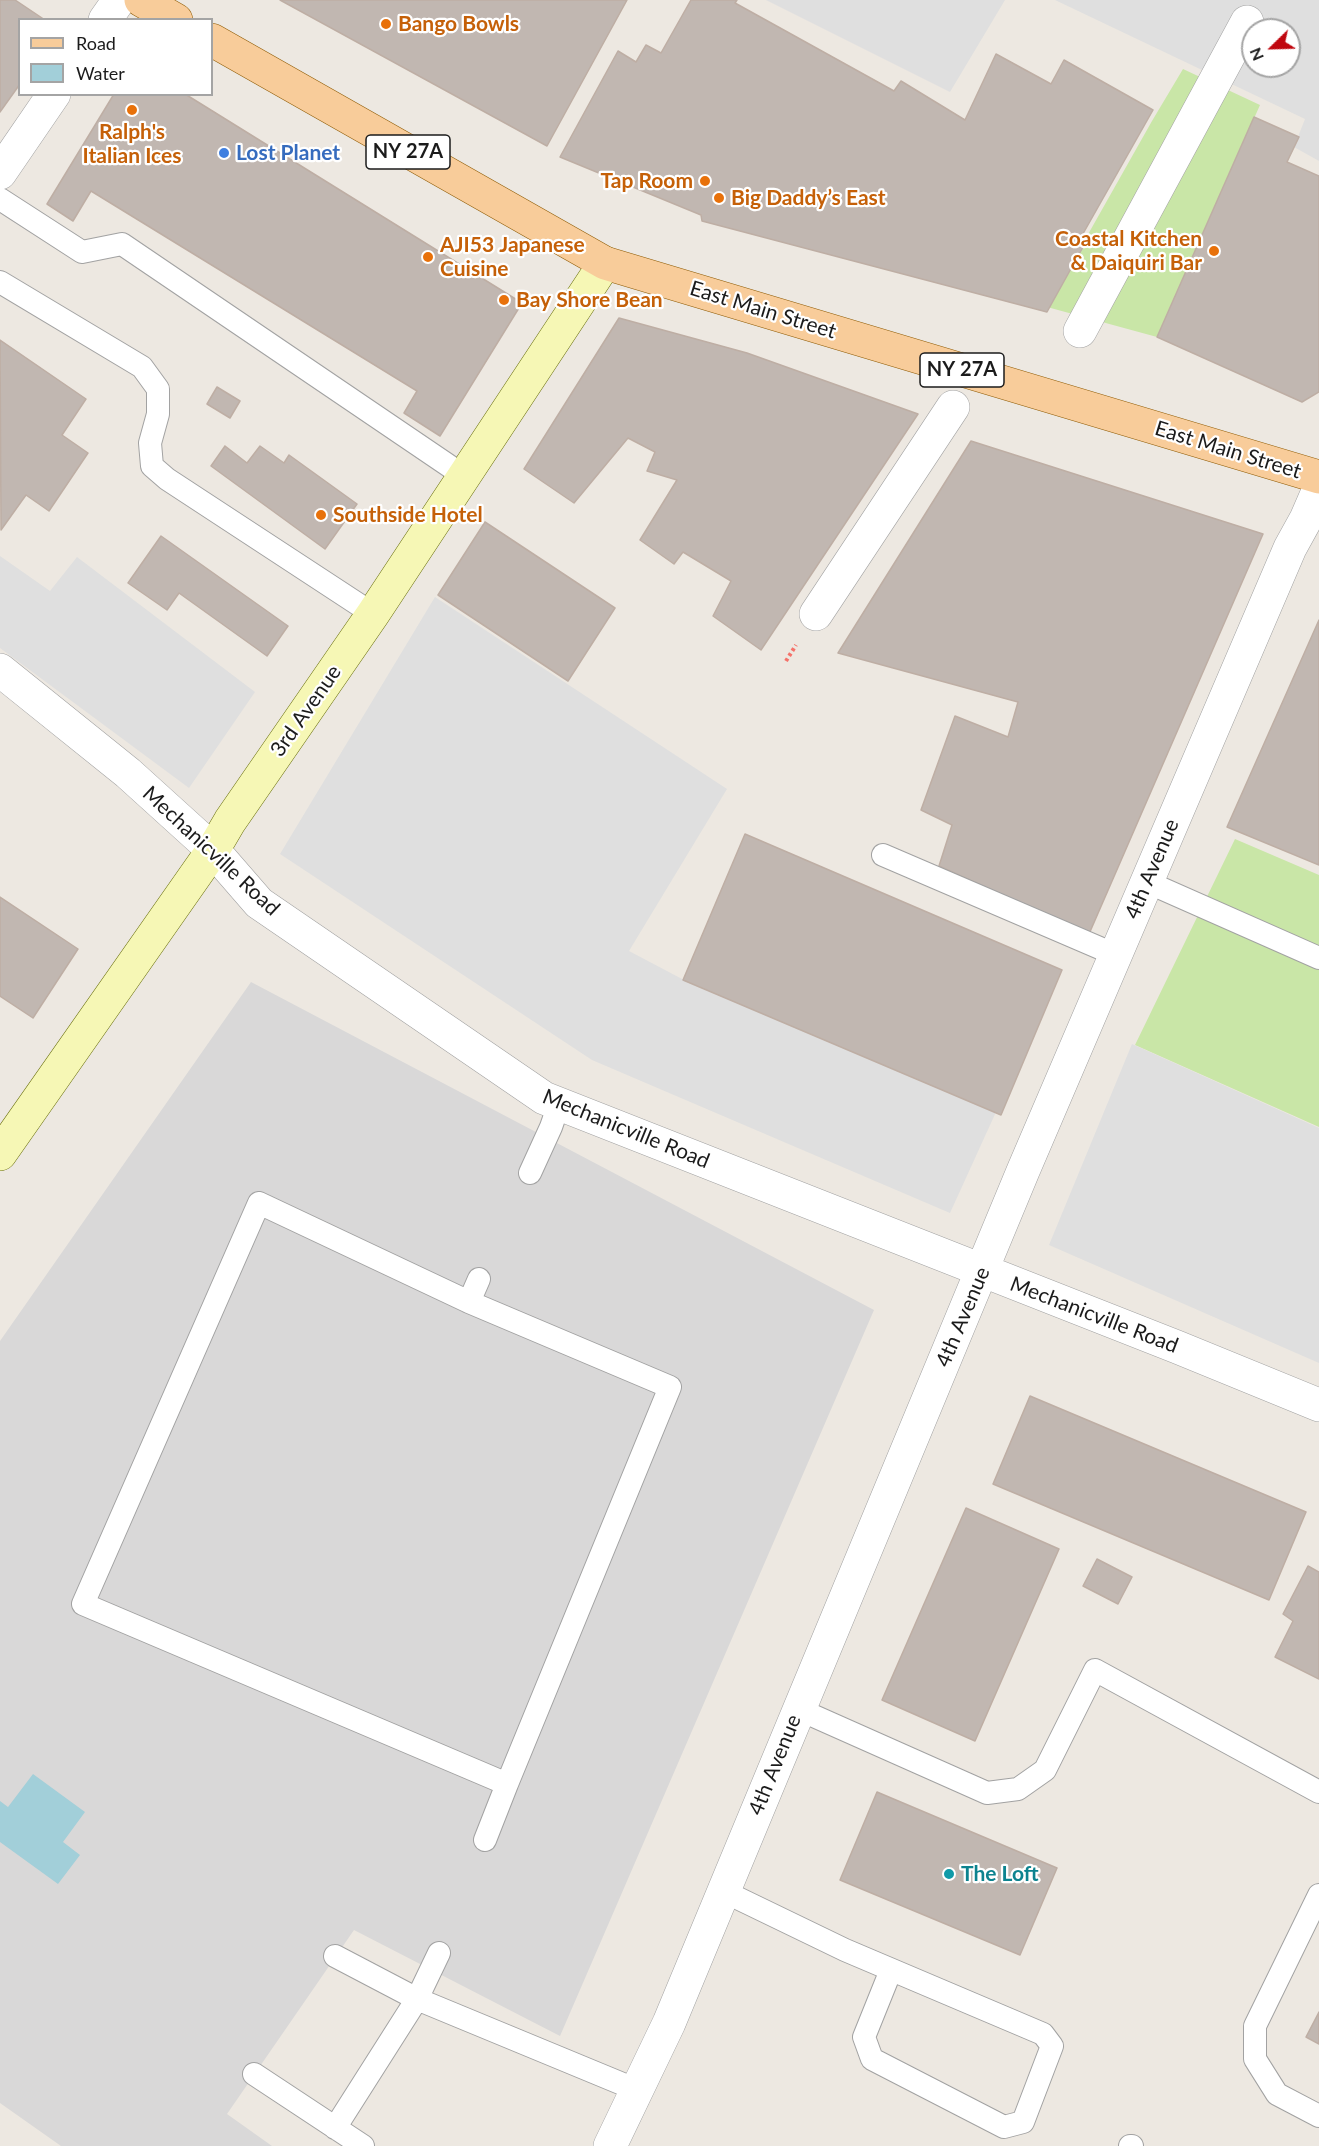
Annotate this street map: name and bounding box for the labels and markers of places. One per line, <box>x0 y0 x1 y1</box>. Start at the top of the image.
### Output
place label: Bango Bowls <box>398 11 519 37</box>
marker: Bango Bowls <box>379 17 393 31</box>
marker: Ralph's Italian Ices <box>125 103 139 117</box>
place label: Ralph's Italian Ices <box>83 119 181 169</box>
place label: Lost Planet <box>236 140 340 166</box>
marker: Lost Planet <box>217 146 231 160</box>
place label: Tap Room <box>601 168 693 194</box>
marker: Tap Room <box>698 174 712 188</box>
place label: Big Daddy’s East <box>731 185 886 211</box>
marker: Big Daddy’s East <box>712 191 726 205</box>
place label: Coastal Kitchen & Daiquiri Bar <box>1055 226 1202 276</box>
place label: AJI53 Japanese Cuisine <box>440 232 585 282</box>
marker: Coastal Kitchen & Daiquiri Bar <box>1207 244 1221 258</box>
marker: AJI53 Japanese Cuisine <box>421 250 435 264</box>
place label: Bay Shore Bean <box>516 287 663 313</box>
marker: Bay Shore Bean <box>497 293 511 307</box>
place label: Southside Hotel <box>333 502 483 528</box>
marker: Southside Hotel <box>314 508 328 522</box>
place label: The Loft <box>961 1861 1039 1887</box>
marker: The Loft <box>942 1867 956 1881</box>

